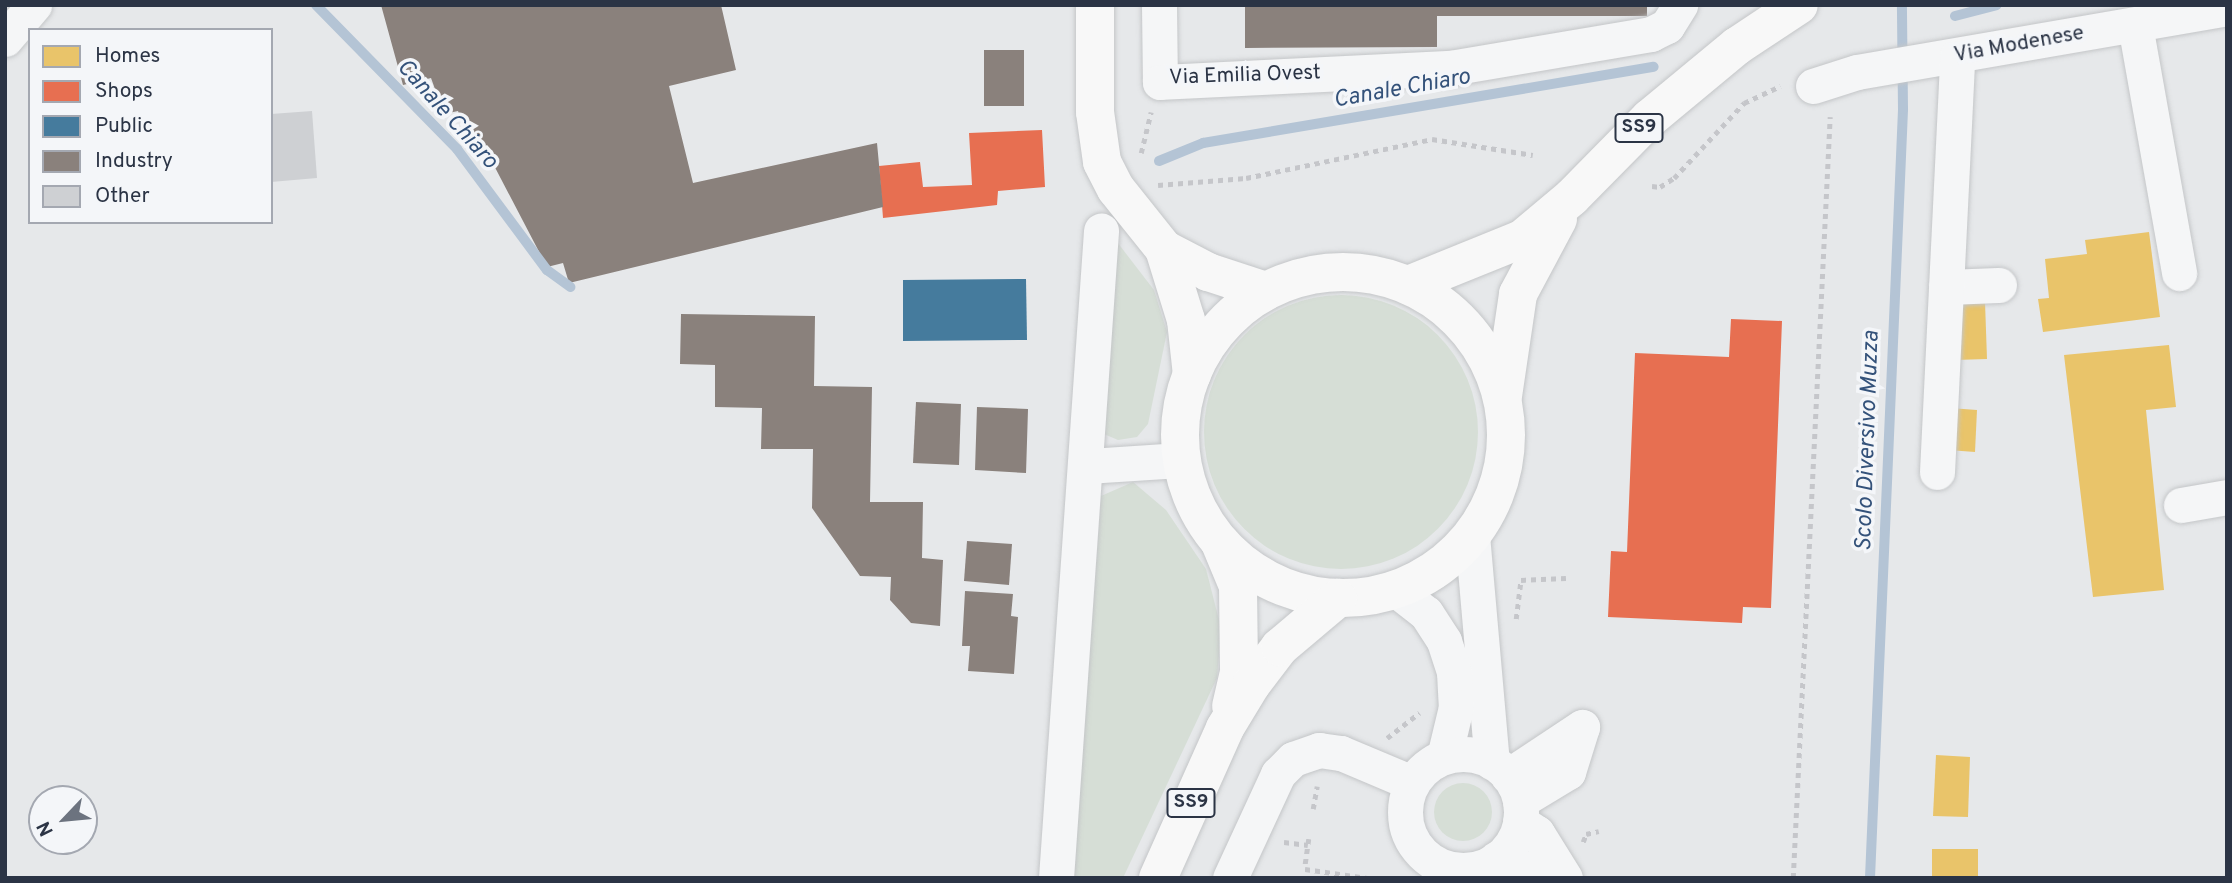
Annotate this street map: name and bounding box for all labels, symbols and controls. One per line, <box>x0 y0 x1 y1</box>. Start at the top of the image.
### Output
street label: Via Modenese <box>1952 21 2086 69</box>
legend <box>28 28 273 224</box>
text: Homes <box>95 43 160 70</box>
water label: Canale Chiaro <box>390 54 502 176</box>
street label: Via Emilia Ovest <box>1169 61 1321 91</box>
water label: Canale Chiaro <box>1332 64 1472 116</box>
text: Shops <box>95 78 153 105</box>
road number: SS9 <box>1614 112 1664 144</box>
text: Public <box>95 113 153 140</box>
text: Industry <box>95 148 173 175</box>
text: Other <box>95 183 150 210</box>
water label: Scolo Diversivo Muzza <box>1851 330 1887 552</box>
north arrow <box>28 785 98 855</box>
road number: SS9 <box>1166 788 1216 818</box>
text: N <box>32 817 60 840</box>

